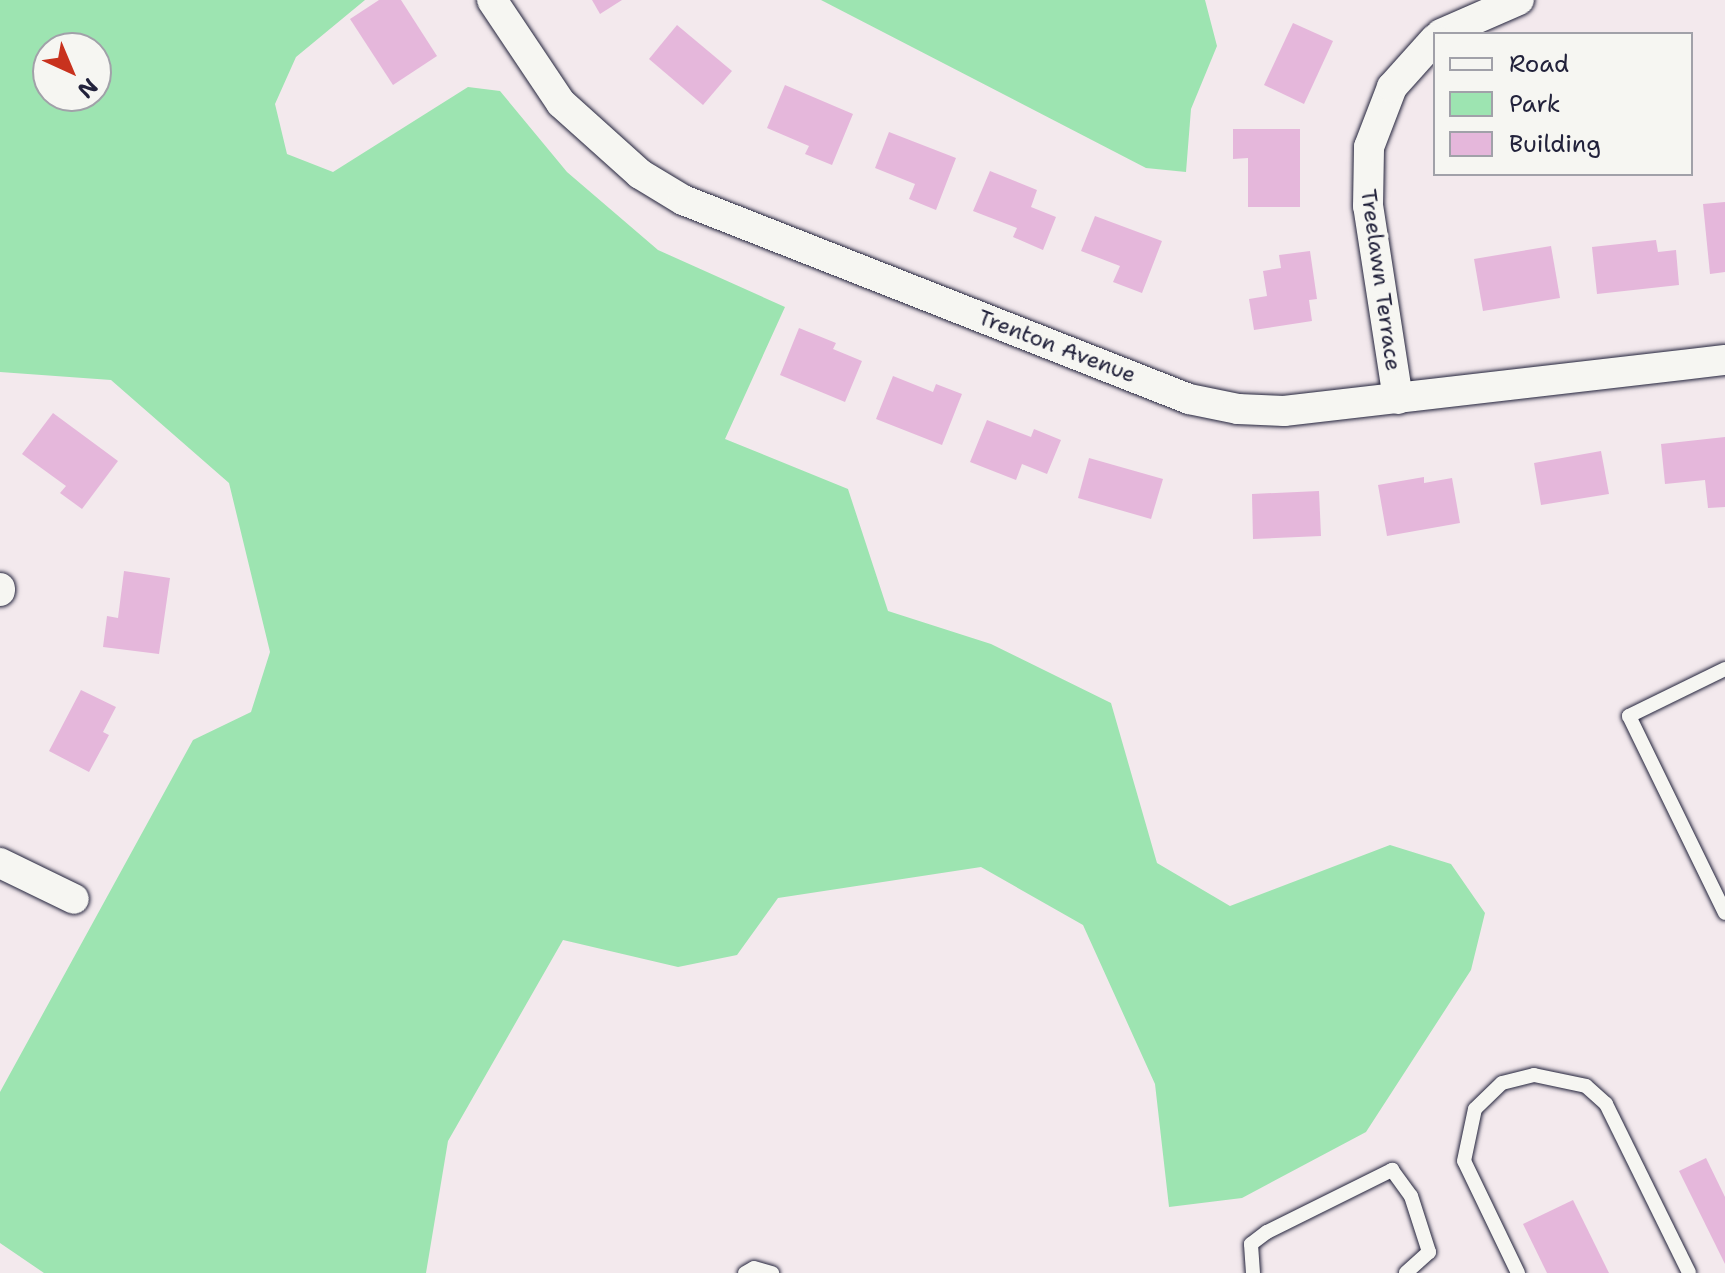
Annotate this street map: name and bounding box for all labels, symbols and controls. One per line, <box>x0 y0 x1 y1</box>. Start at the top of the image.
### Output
north arrow <box>32 32 112 112</box>
legend <box>1433 32 1693 176</box>
text: Road <box>1509 48 1569 80</box>
text: N <box>71 72 104 105</box>
text: Park <box>1509 88 1561 120</box>
text: Building <box>1509 128 1601 160</box>
street label: Treelawn Terrace <box>1355 187 1407 373</box>
street label: Trenton Avenue <box>974 304 1140 388</box>

